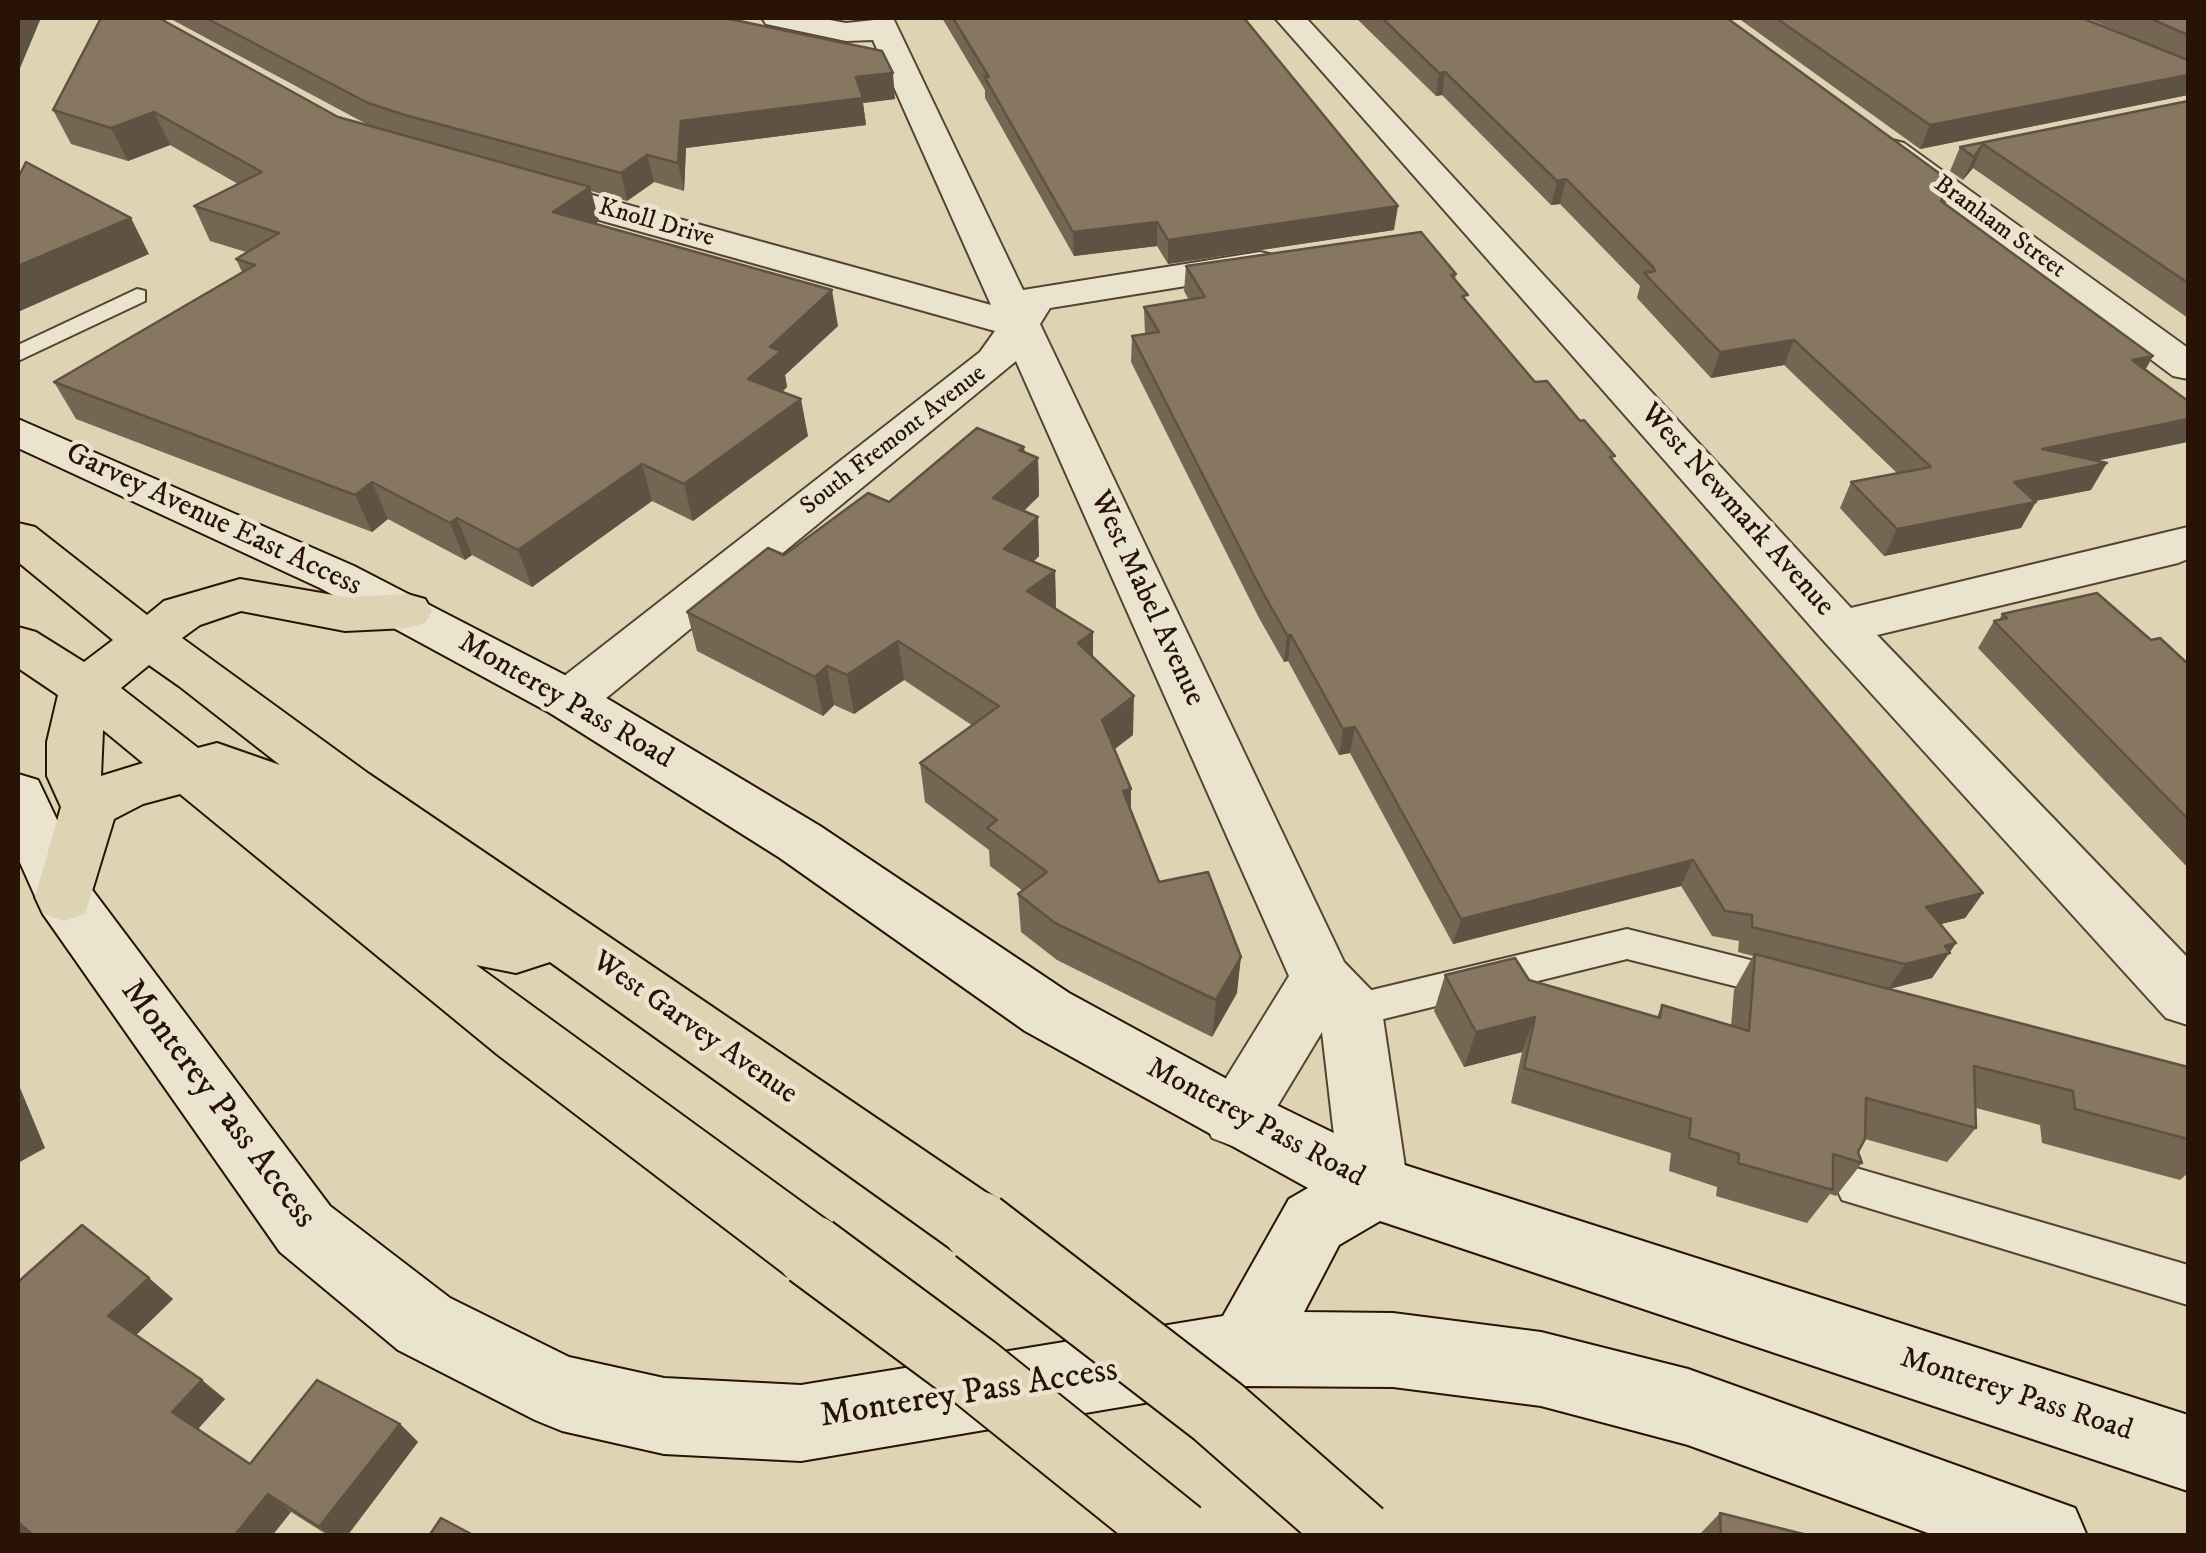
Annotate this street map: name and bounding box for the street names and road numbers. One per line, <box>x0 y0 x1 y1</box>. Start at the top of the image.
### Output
street label: Branham Street <box>1927 170 2071 286</box>
street label: Knoll Drive <box>595 193 717 255</box>
street label: South Fremont Avenue <box>795 359 993 523</box>
street label: West Newmark Avenue <box>1631 397 1841 625</box>
street label: Garvey Avenue East Access <box>60 437 366 605</box>
street label: West Mabel Avenue <box>1080 486 1212 712</box>
street label: Monterey Pass Road <box>451 626 679 778</box>
street label: West Garvey Avenue <box>584 945 804 1113</box>
street label: Monterey Pass Access <box>110 972 324 1238</box>
street label: Monterey Pass Road <box>1140 1051 1370 1197</box>
street label: Monterey Pass Road <box>1895 1341 2137 1451</box>
street label: Monterey Pass Access <box>817 1351 1121 1439</box>

